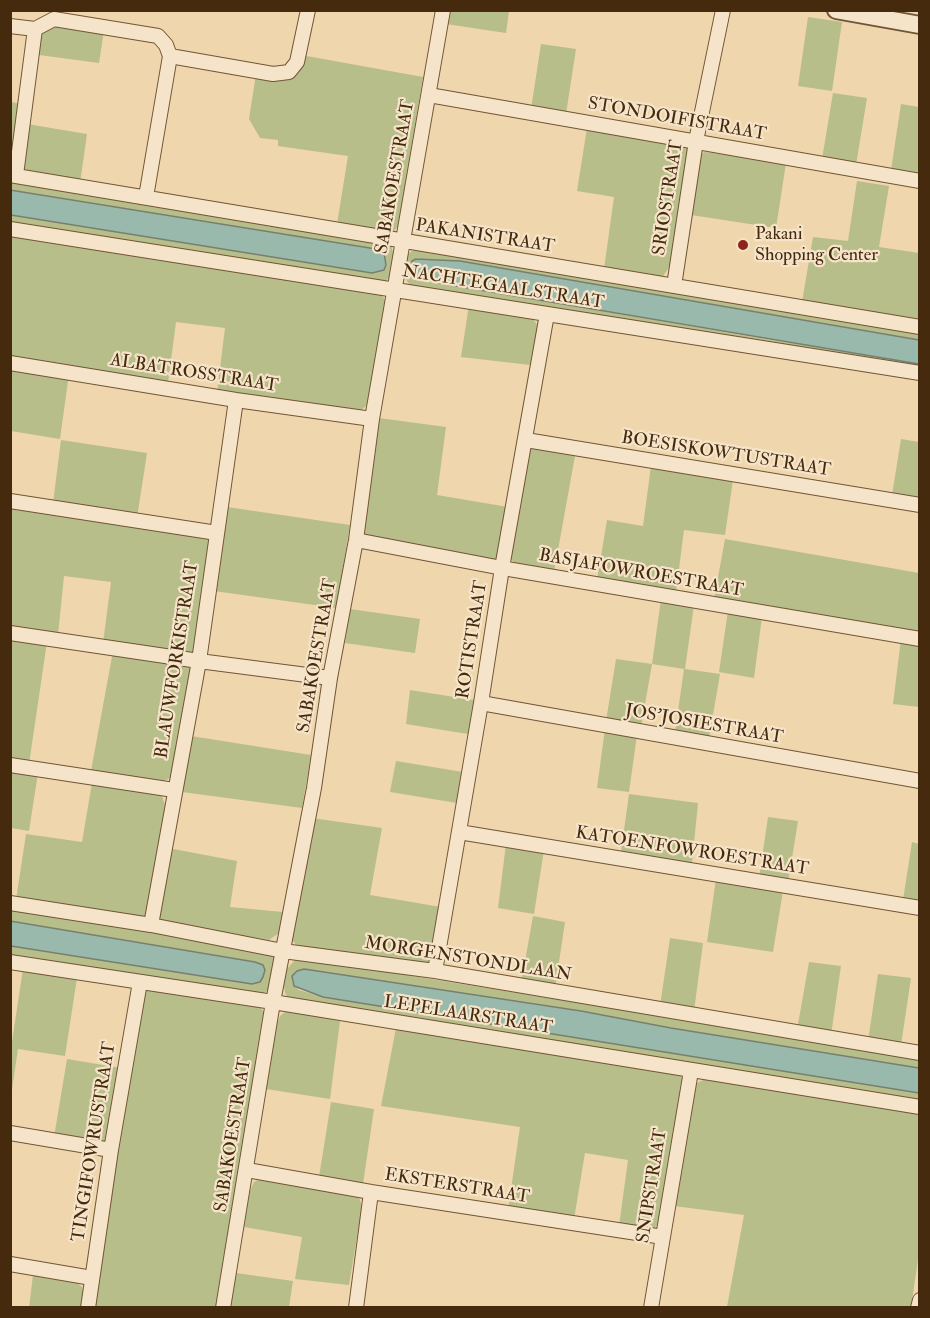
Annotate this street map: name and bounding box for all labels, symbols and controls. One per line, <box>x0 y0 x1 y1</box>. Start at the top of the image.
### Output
street label: STONDOIFISTRAAT <box>586 94 768 146</box>
street label: SABAKOESTRAAT <box>372 98 420 256</box>
street label: SRIOSTRAAT <box>649 139 689 257</box>
street label: PAKANISTRAAT <box>414 215 556 259</box>
place label: Pakani Shopping Center <box>755 224 878 266</box>
marker: Pakani Shopping Center <box>736 238 750 252</box>
street label: NACHTEGAALSTRAAT <box>400 261 606 315</box>
street label: ALBATROSSTRAAT <box>109 350 279 398</box>
street label: BOESISKOWTUSTRAAT <box>620 428 832 482</box>
street label: BASJAFOWROESTRAAT <box>537 545 745 603</box>
street label: BLAUWFORKISTRAAT <box>152 560 204 760</box>
street label: SABAKOESTRAAT <box>294 577 342 735</box>
street label: ROTISTRAAT <box>453 579 493 701</box>
street label: JOS'JOSIESTRAAT <box>623 700 785 750</box>
street label: KATOENFOWROESTRAAT <box>574 823 810 881</box>
street label: MORGENSTONDLAAN <box>363 933 573 987</box>
street label: LEPELAARSTRAAT <box>382 992 554 1040</box>
street label: TINGIFOWRUSTRAAT <box>69 1041 121 1243</box>
street label: SABAKOESTRAAT <box>211 1056 257 1214</box>
street label: SNIPSTRAAT <box>633 1127 673 1245</box>
street label: EKSTERSTRAAT <box>383 1165 531 1209</box>

